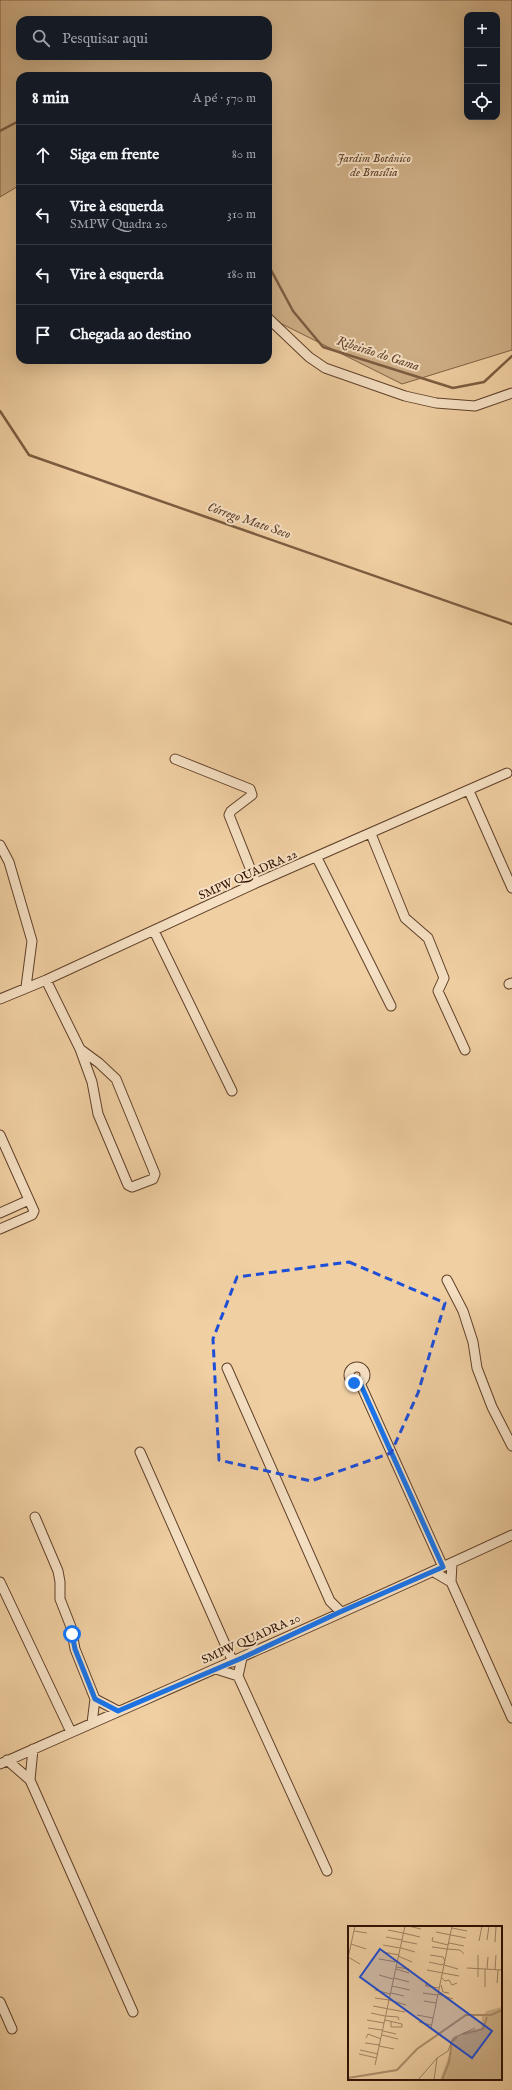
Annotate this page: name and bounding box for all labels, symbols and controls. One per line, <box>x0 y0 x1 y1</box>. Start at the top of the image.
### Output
map controls <box>464 12 500 120</box>
button: + <box>464 12 500 48</box>
search box <box>16 16 272 60</box>
icon: search <box>30 27 52 49</box>
text: Pesquisar aqui <box>62 29 148 48</box>
button: − <box>464 48 500 84</box>
button: locate <box>464 84 500 120</box>
text: 8 min <box>32 88 69 109</box>
text: A pé · 570 m <box>193 90 256 107</box>
icon: ahead <box>32 144 54 166</box>
text: Siga em frente <box>70 145 159 164</box>
text: 80 m <box>232 146 256 163</box>
park label: Jardim Botânico de Brasília <box>337 151 411 180</box>
text: Vire à esquerda <box>70 197 163 216</box>
icon: left <box>32 204 54 226</box>
text: 310 m <box>227 206 256 223</box>
text: SMPW Quadra 20 <box>70 216 167 233</box>
icon: left <box>32 264 54 286</box>
text: Vire à esquerda <box>70 265 163 284</box>
text: 180 m <box>227 266 256 283</box>
icon: arrive <box>32 324 54 346</box>
text: Chegada ao destino <box>70 325 191 344</box>
water label: Ribeirão do Gama <box>335 333 422 375</box>
water label: Córrego Mato Seco <box>205 499 293 544</box>
street label: SMPW QUADRA 22 <box>196 846 300 903</box>
route end <box>345 1374 363 1392</box>
street label: SMPW QUADRA 20 <box>199 1610 303 1668</box>
route start <box>63 1625 81 1643</box>
inset map <box>348 1926 502 2080</box>

